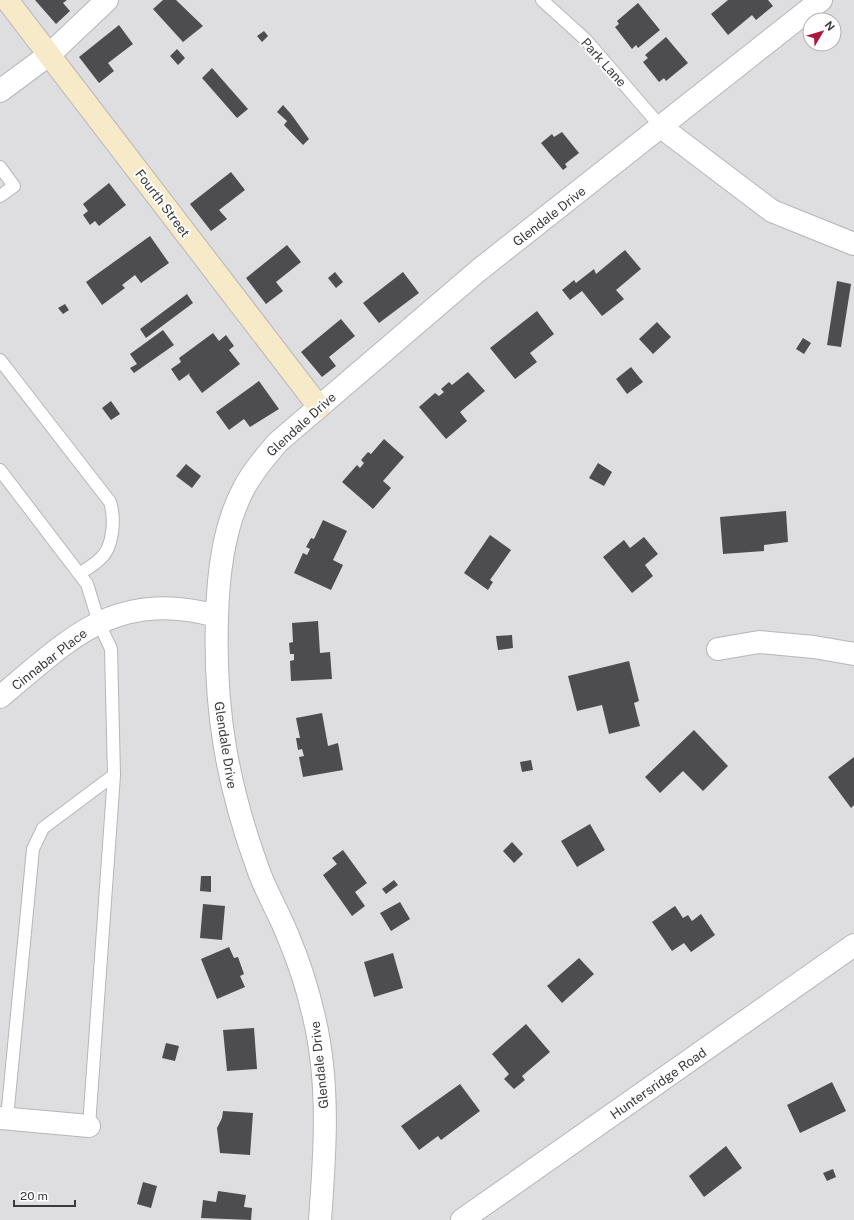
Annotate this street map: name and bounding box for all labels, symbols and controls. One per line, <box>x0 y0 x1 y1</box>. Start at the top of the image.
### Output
north arrow <box>802 12 842 52</box>
text: N <box>823 19 837 33</box>
street label: Park Lane <box>578 35 629 90</box>
street label: Fourth Street <box>132 166 193 240</box>
street label: Glendale Drive <box>510 183 589 249</box>
street label: Glendale Drive <box>264 389 339 459</box>
street label: Cinnabar Place <box>9 625 90 693</box>
street label: Glendale Drive <box>211 700 240 790</box>
street label: Glendale Drive <box>307 1020 332 1110</box>
street label: Huntersridge Road <box>607 1045 709 1122</box>
scale bar <box>14 1182 75 1208</box>
text: 20 m <box>20 1189 48 1203</box>

